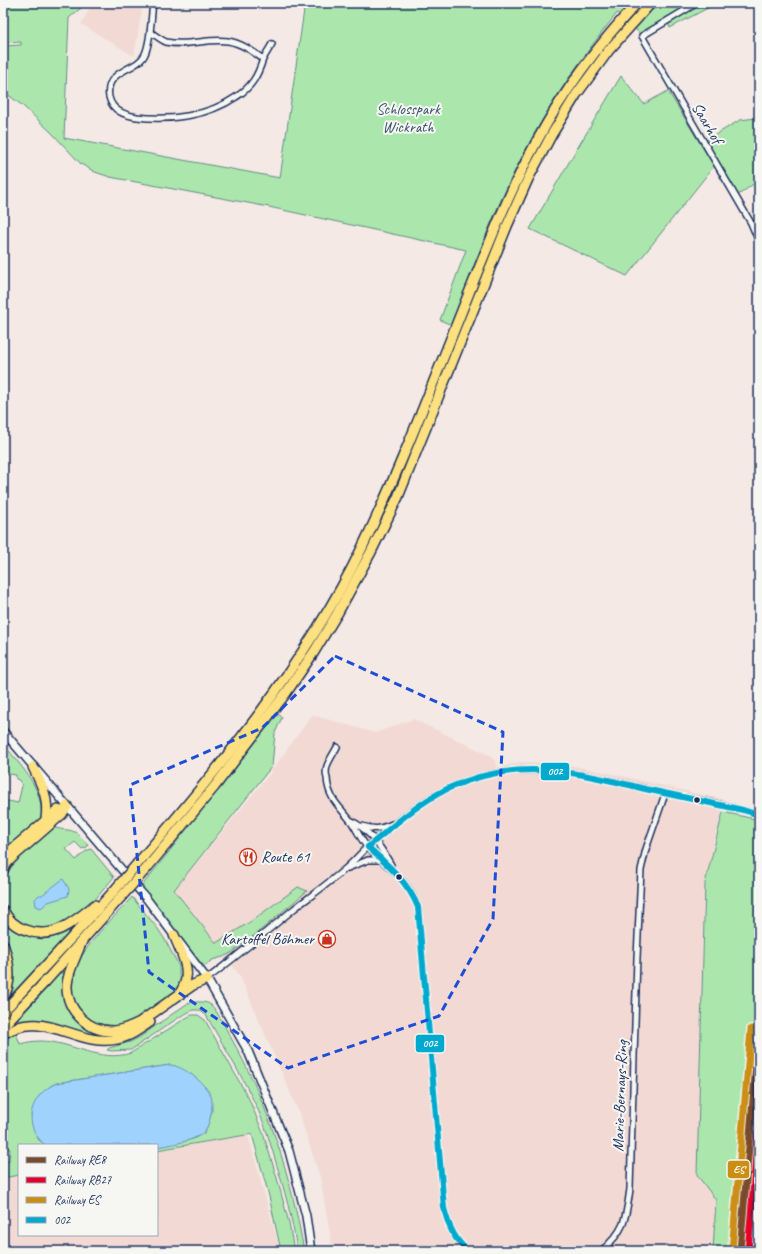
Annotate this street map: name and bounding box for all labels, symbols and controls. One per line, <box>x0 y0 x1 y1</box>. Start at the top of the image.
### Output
park label: Schlosspark Wickrath <box>376 99 441 137</box>
street label: Saarhof <box>687 99 729 151</box>
line badge: 002 <box>540 762 570 781</box>
text: 002 <box>548 764 563 778</box>
unlabelled marker <box>692 795 702 805</box>
restaurant icon: Route 61 <box>238 847 258 867</box>
place label: Route 61 <box>261 847 311 867</box>
unlabelled marker <box>394 872 404 882</box>
place label: Kartoffel Böhmer <box>221 929 315 949</box>
shop icon: Kartoffel Böhmer <box>317 929 337 949</box>
line badge: 002 <box>415 1034 445 1053</box>
text: 002 <box>423 1036 438 1050</box>
street label: Marie-Bernays-Ring <box>608 1039 632 1152</box>
legend <box>18 1144 158 1236</box>
text: Railway RE8 <box>54 1152 108 1168</box>
line badge: ES <box>727 1160 750 1179</box>
text: ES <box>734 1162 747 1176</box>
text: Railway RB27 <box>54 1172 112 1188</box>
text: Railway ES <box>54 1192 102 1208</box>
text: 002 <box>54 1212 72 1228</box>

